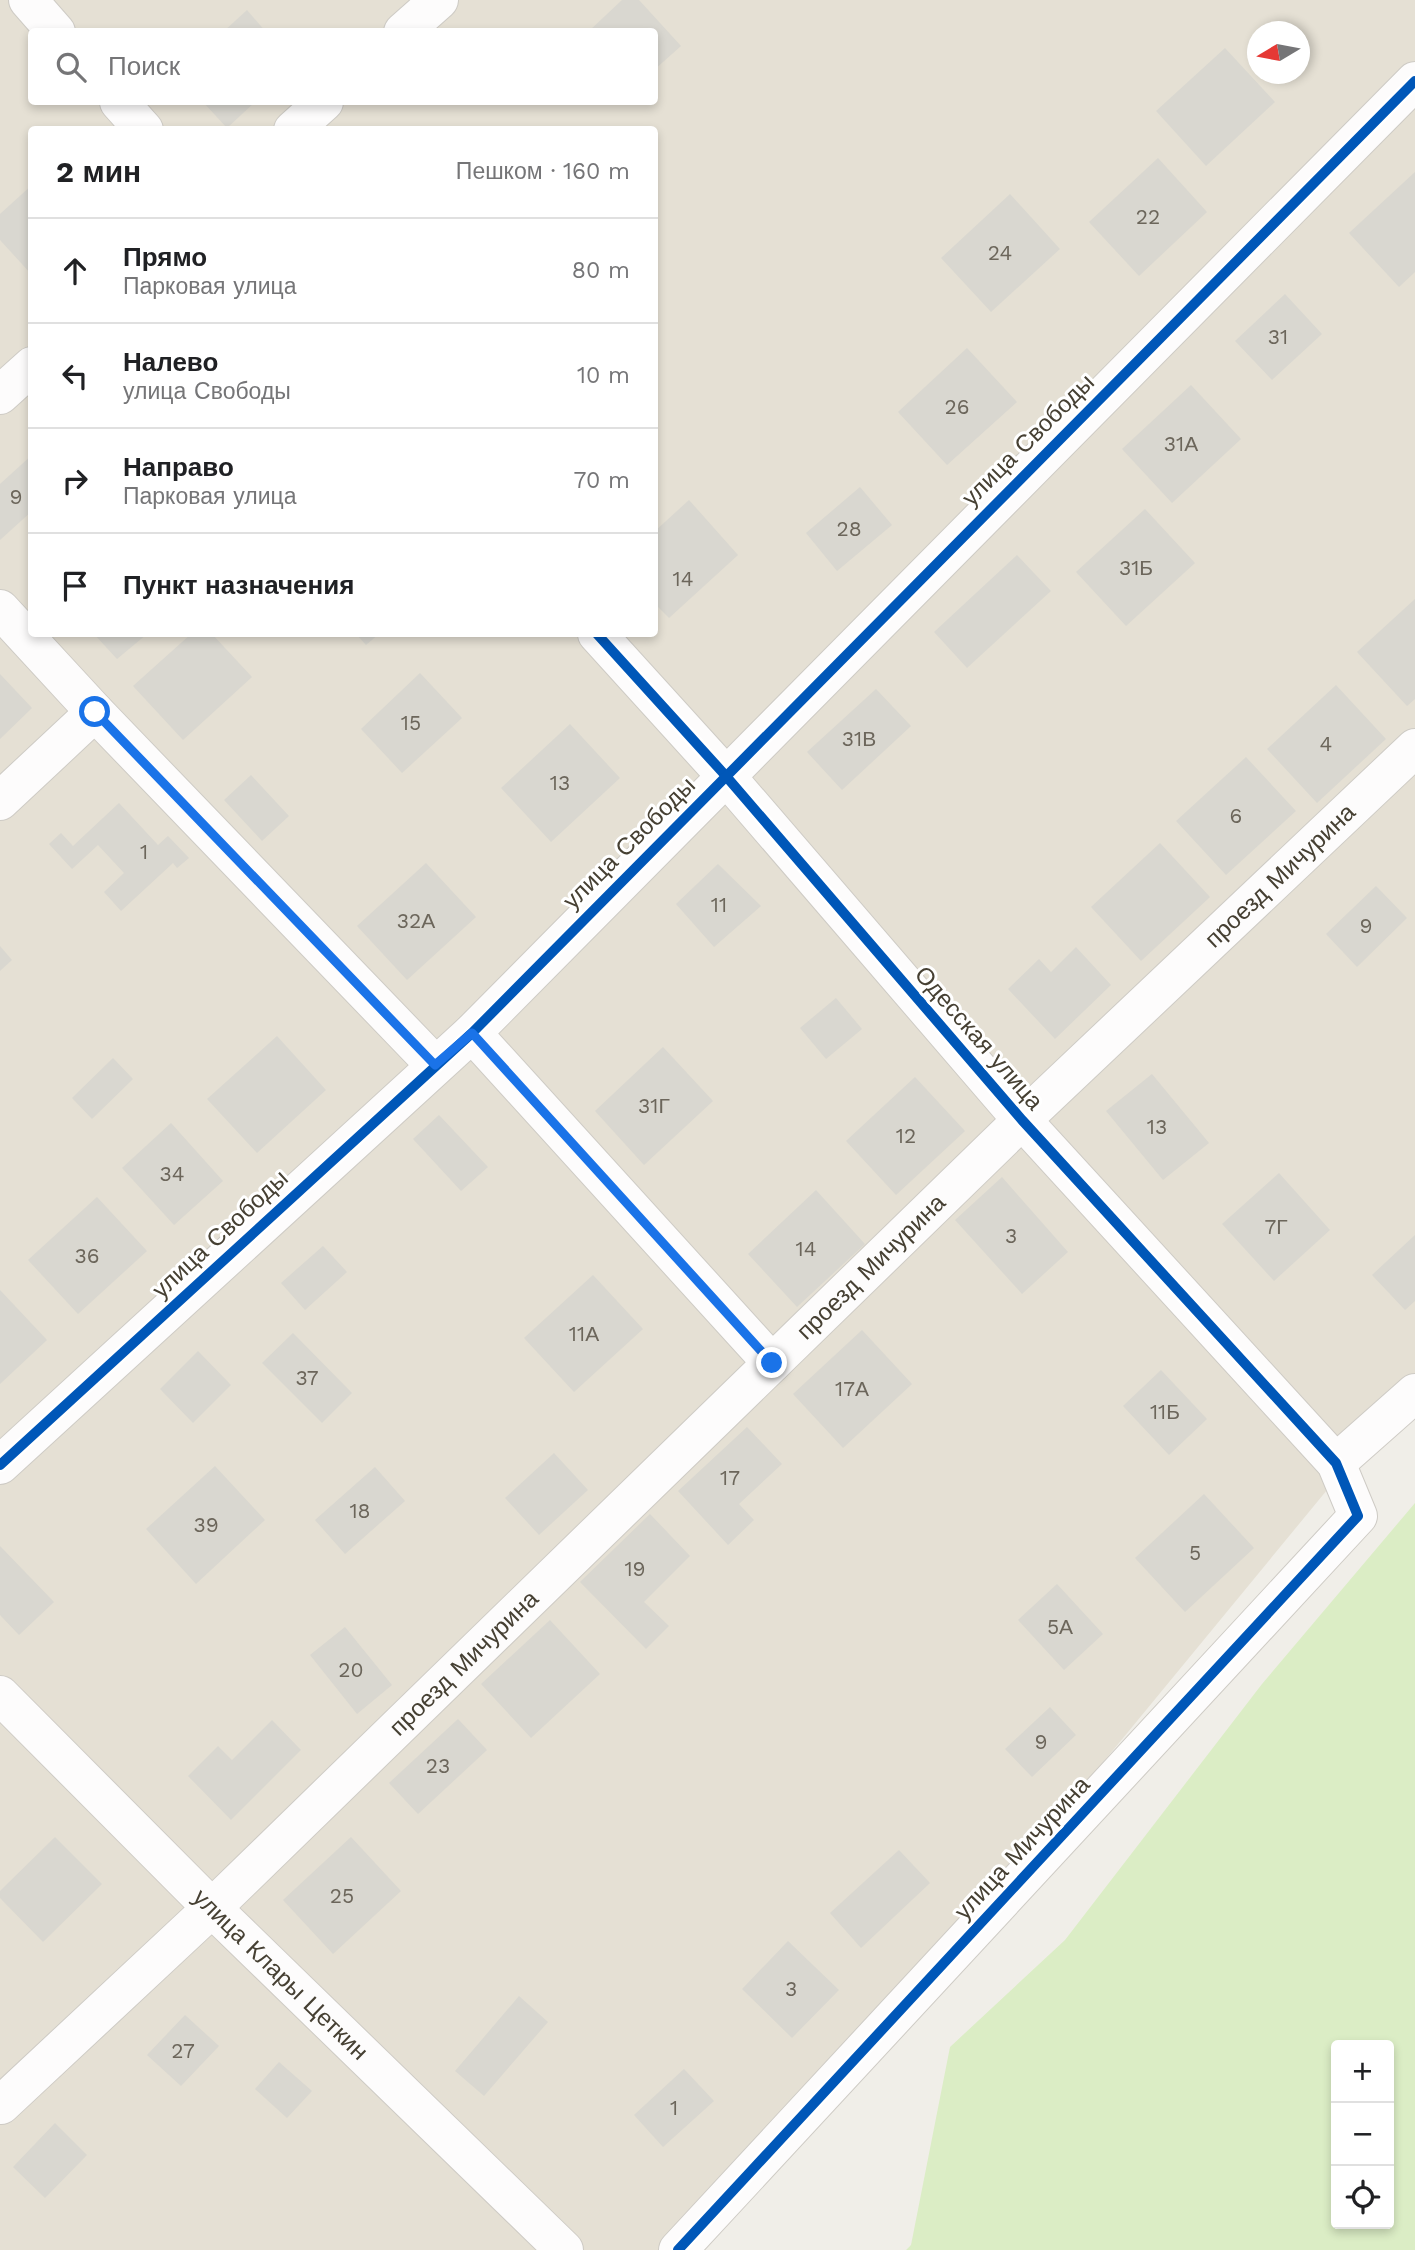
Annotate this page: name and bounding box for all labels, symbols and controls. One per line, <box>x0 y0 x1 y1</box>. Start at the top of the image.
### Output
north arrow <box>1247 21 1310 84</box>
search box <box>28 28 658 105</box>
icon: search <box>52 48 90 86</box>
text: Поиск <box>108 51 180 81</box>
text: 2 мин <box>56 154 141 189</box>
text: Пешком · 160 m <box>456 158 630 185</box>
house number: 22 <box>1136 204 1160 229</box>
house number: 24 <box>988 240 1012 265</box>
text: Прямо <box>123 242 207 272</box>
icon: ahead <box>56 252 94 290</box>
text: 80 m <box>572 257 630 284</box>
text: Парковая улица <box>123 273 297 300</box>
house number: 31 <box>1268 324 1288 349</box>
text: Налево <box>123 347 218 377</box>
icon: left <box>56 357 94 395</box>
text: 10 m <box>577 362 630 389</box>
street label: улица Свободы <box>956 368 1100 512</box>
text: улица Свободы <box>123 378 291 405</box>
house number: 26 <box>944 394 970 419</box>
house number: 31А <box>1164 431 1198 456</box>
text: Направо <box>123 452 234 482</box>
icon: right <box>56 462 94 500</box>
text: 70 m <box>573 467 630 494</box>
text: Парковая улица <box>123 483 297 510</box>
house number: 9 <box>10 484 22 509</box>
house number: 28 <box>836 516 862 541</box>
house number: 31Б <box>1119 555 1153 580</box>
house number: 14 <box>672 566 694 591</box>
icon: arrive <box>56 567 94 605</box>
text: Пункт назначения <box>123 570 354 600</box>
route start <box>79 696 110 727</box>
house number: 15 <box>401 710 421 735</box>
house number: 31В <box>842 726 876 751</box>
house number: 4 <box>1320 731 1332 756</box>
house number: 13 <box>550 770 570 795</box>
street label: улица Свободы <box>557 771 701 915</box>
street label: проезд Мичурина <box>1199 798 1361 953</box>
house number: 6 <box>1230 803 1242 828</box>
house number: 1 <box>140 839 148 864</box>
house number: 11 <box>711 892 727 917</box>
house number: 32А <box>397 908 435 933</box>
house number: 9 <box>1360 913 1372 938</box>
street label: Одесская улица <box>909 961 1049 1116</box>
house number: 31Г <box>638 1093 670 1118</box>
house number: 13 <box>1147 1114 1167 1139</box>
house number: 12 <box>896 1123 916 1148</box>
house number: 34 <box>159 1161 185 1186</box>
street label: улица Свободы <box>146 1164 294 1304</box>
street label: проезд Мичурина <box>791 1188 952 1345</box>
house number: 7Г <box>1264 1214 1288 1239</box>
house number: 3 <box>1005 1223 1017 1248</box>
house number: 14 <box>795 1236 817 1261</box>
house number: 36 <box>74 1243 100 1268</box>
house number: 11А <box>569 1321 599 1346</box>
route end <box>756 1347 787 1378</box>
house number: 37 <box>295 1365 319 1390</box>
house number: 17А <box>835 1376 869 1401</box>
house number: 11Б <box>1150 1399 1180 1424</box>
house number: 17 <box>720 1465 740 1490</box>
house number: 18 <box>349 1498 371 1523</box>
house number: 39 <box>193 1512 219 1537</box>
house number: 5 <box>1189 1540 1201 1565</box>
house number: 19 <box>624 1556 646 1581</box>
street label: проезд Мичурина <box>384 1584 544 1741</box>
house number: 5А <box>1047 1614 1073 1639</box>
house number: 20 <box>338 1657 364 1682</box>
house number: 9 <box>1035 1729 1047 1754</box>
house number: 23 <box>426 1753 450 1778</box>
street label: улица Мичурина <box>949 1770 1096 1925</box>
street label: улица Клары Цеткин <box>187 1883 374 2066</box>
house number: 25 <box>330 1883 354 1908</box>
house number: 3 <box>785 1976 797 2001</box>
house number: 27 <box>171 2038 195 2063</box>
map controls <box>1331 2040 1394 2229</box>
button: + <box>1331 2040 1394 2103</box>
house number: 1 <box>670 2095 678 2120</box>
button: − <box>1331 2103 1394 2166</box>
button: locate <box>1331 2166 1394 2229</box>

